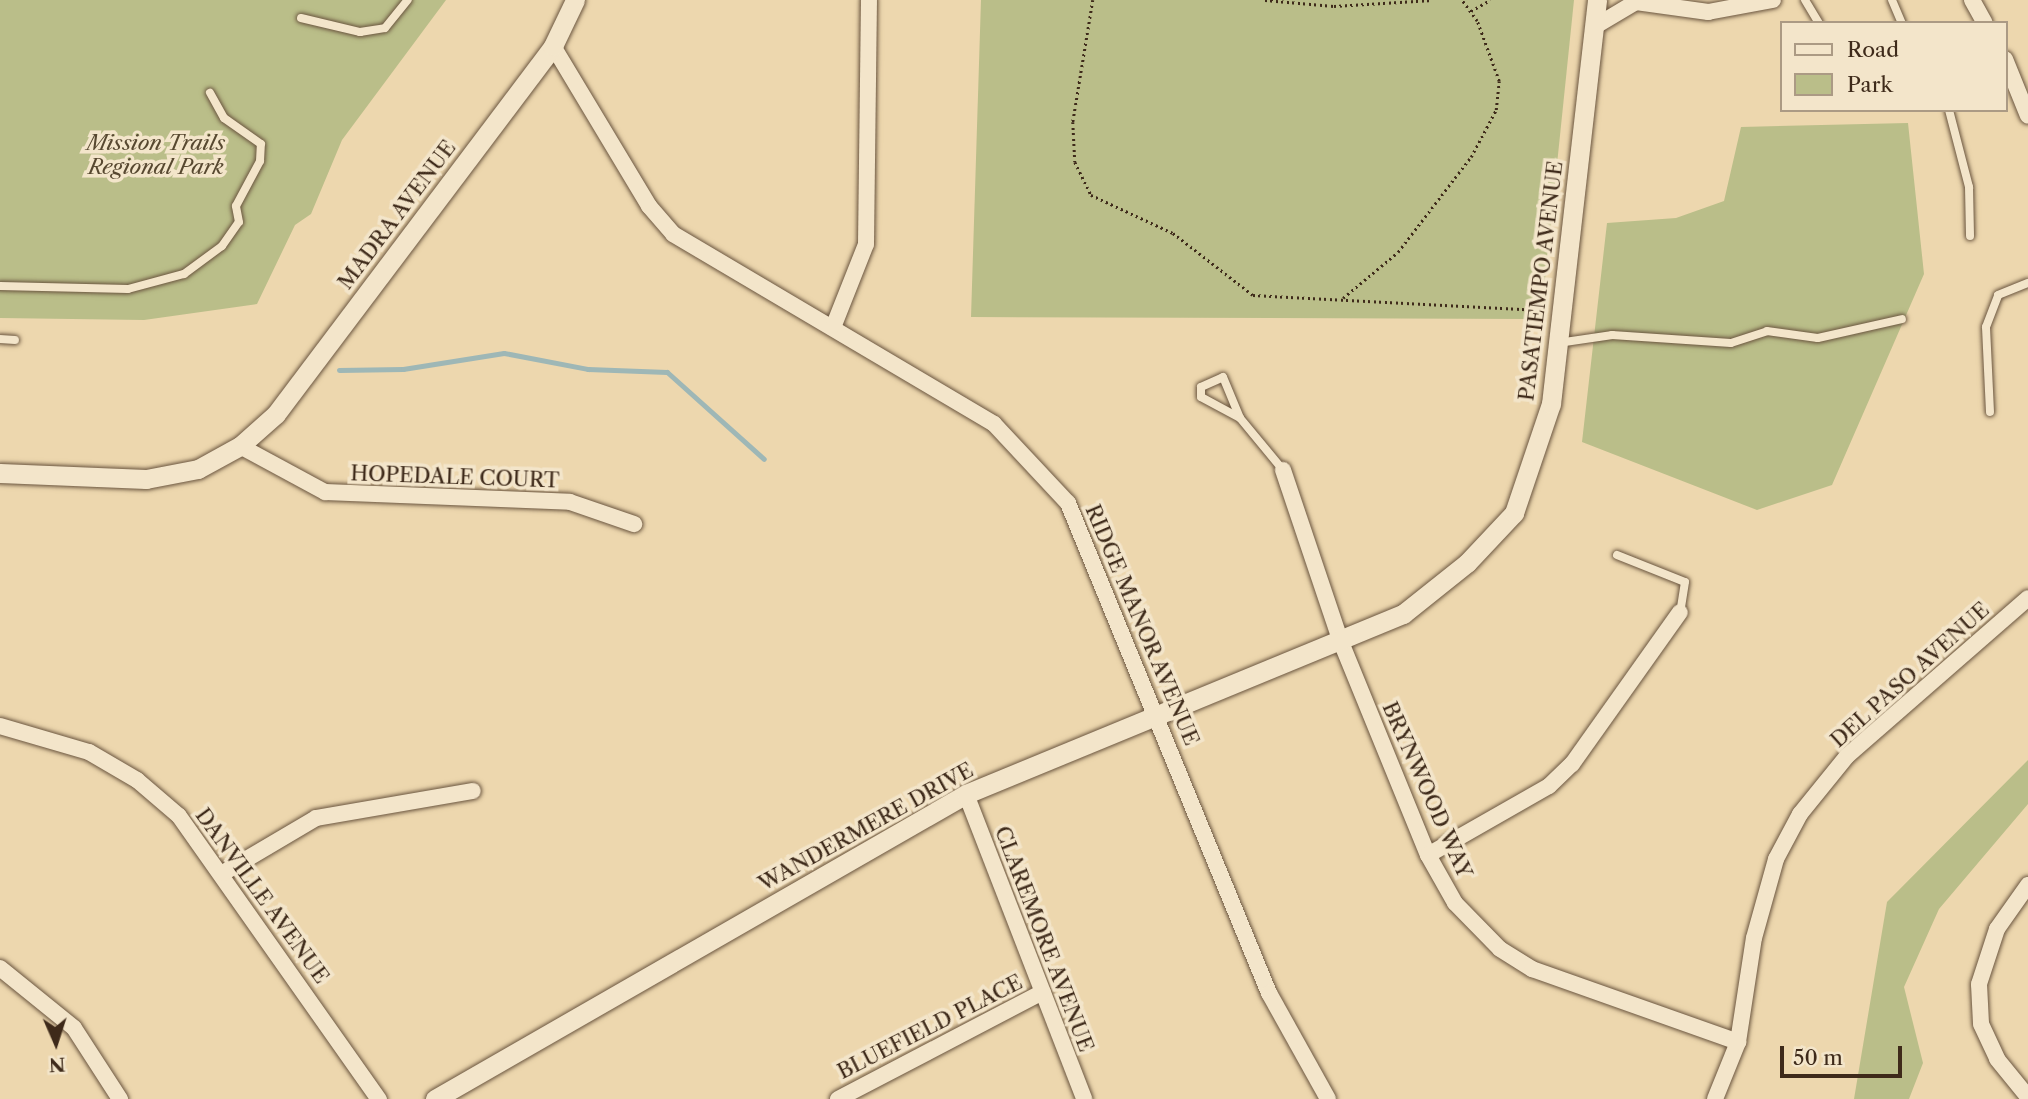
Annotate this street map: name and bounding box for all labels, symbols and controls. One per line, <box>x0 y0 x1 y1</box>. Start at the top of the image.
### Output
legend <box>1780 21 2007 112</box>
text: Road <box>1847 37 1899 62</box>
text: Park <box>1847 72 1893 97</box>
park label: Mission Trails Regional Park <box>87 130 225 180</box>
street label: MADRA AVENUE <box>332 135 462 295</box>
street label: PASATIEMPO AVENUE <box>1514 159 1568 403</box>
street label: HOPEDALE COURT <box>350 461 560 493</box>
street label: RIDGE MANOR AVENUE <box>1079 500 1205 750</box>
street label: DEL PASO AVENUE <box>1825 597 1995 753</box>
street label: BRYNWOOD WAY <box>1377 698 1477 882</box>
street label: WANDERMERE DRIVE <box>754 757 978 897</box>
street label: DANVILLE AVENUE <box>190 803 334 989</box>
street label: CLAREMORE AVENUE <box>989 822 1099 1056</box>
street label: BLUEFIELD PLACE <box>833 969 1027 1085</box>
north arrow <box>21 1008 91 1078</box>
scale bar <box>1783 1032 1906 1076</box>
text: 50 m <box>1793 1045 1843 1070</box>
text: N <box>48 1053 66 1076</box>

